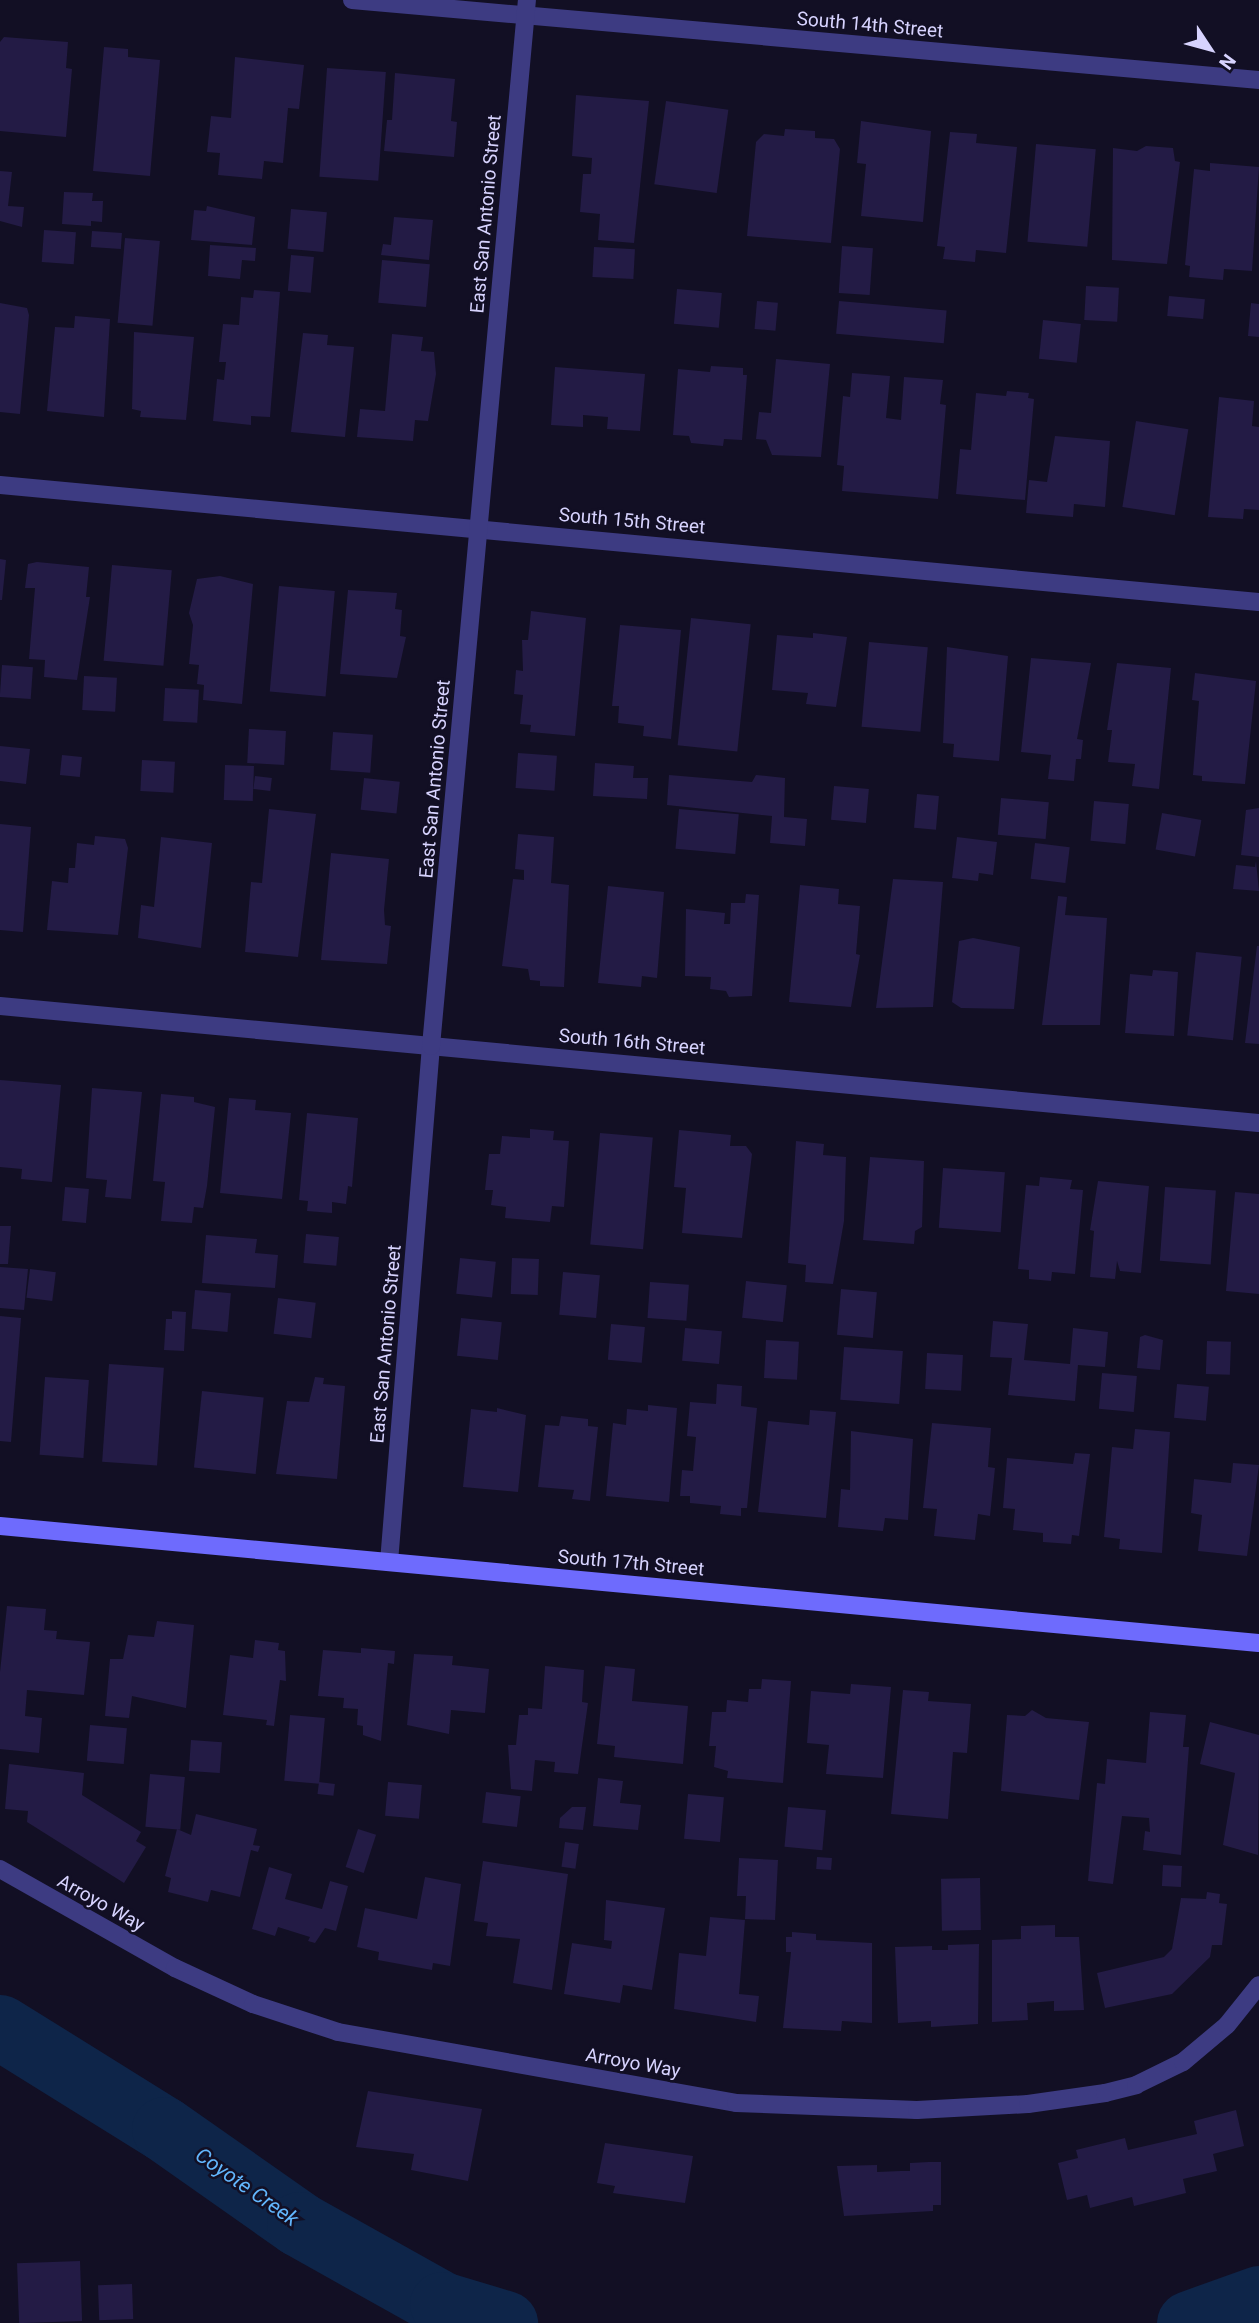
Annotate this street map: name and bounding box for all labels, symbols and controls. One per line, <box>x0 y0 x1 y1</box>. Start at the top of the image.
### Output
street label: South 14th Street <box>796 7 944 43</box>
north arrow <box>1175 14 1245 84</box>
text: N <box>1214 49 1241 74</box>
street label: East San Antonio Street <box>466 114 506 314</box>
street label: South 15th Street <box>558 503 706 539</box>
street label: East San Antonio Street <box>415 679 455 879</box>
street label: South 16th Street <box>558 1024 706 1060</box>
street label: East San Antonio Street <box>366 1244 406 1444</box>
street label: South 17th Street <box>557 1545 705 1581</box>
street label: Arroyo Way <box>54 1870 148 1936</box>
street label: Arroyo Way <box>584 2043 682 2083</box>
water label: Coyote Creek <box>190 2142 304 2232</box>

